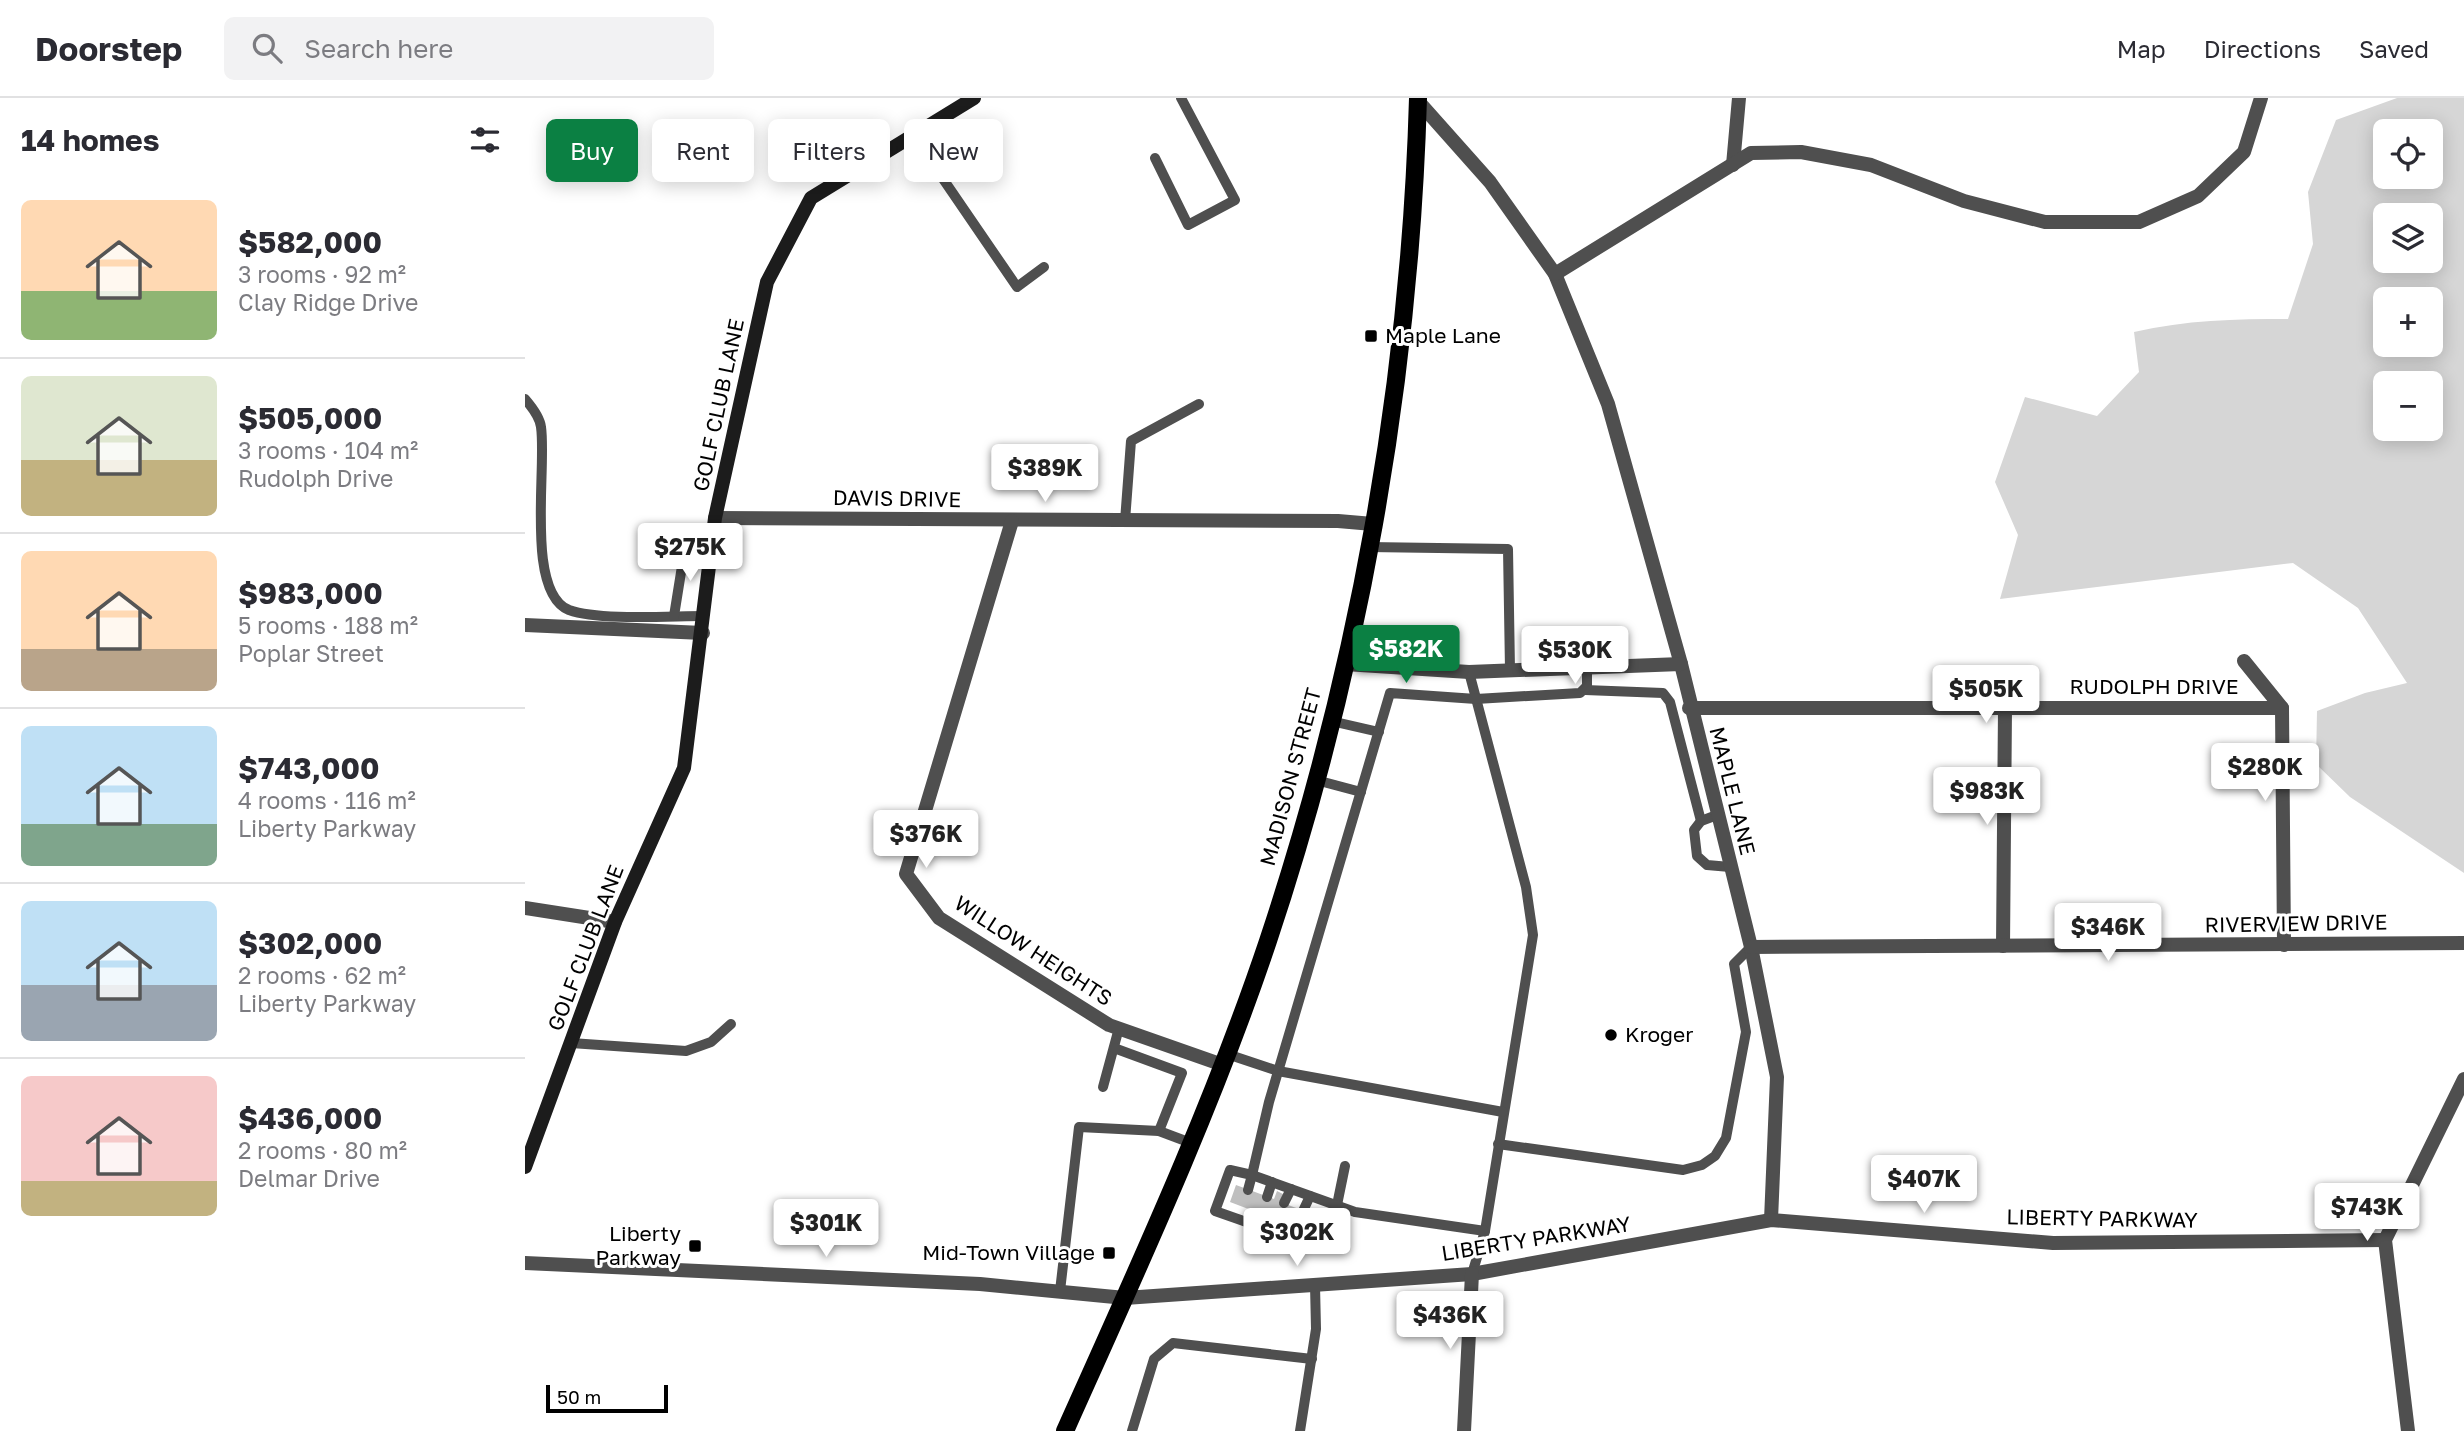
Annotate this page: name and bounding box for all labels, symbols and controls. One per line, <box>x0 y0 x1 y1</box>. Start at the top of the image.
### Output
search box <box>224 17 714 80</box>
text: Doorstep <box>35 29 182 68</box>
icon: search <box>248 29 286 67</box>
text: Search here <box>304 33 453 64</box>
text: Map <box>2117 34 2166 63</box>
text: Directions <box>2204 34 2321 63</box>
text: Saved <box>2359 34 2429 63</box>
chip: Buy <box>546 119 638 182</box>
chip: Rent <box>652 119 754 182</box>
chip: Filters <box>768 119 890 182</box>
chip: New <box>904 119 1003 182</box>
map controls <box>2373 119 2443 441</box>
button: locate <box>2373 119 2443 189</box>
icon: filters <box>466 121 504 159</box>
text: 14 homes <box>21 122 160 158</box>
button: layers <box>2373 203 2443 273</box>
text: $582,000 <box>238 224 382 260</box>
icon: home <box>77 228 161 312</box>
text: 3 rooms · 92 m² <box>238 260 406 288</box>
button: + <box>2373 287 2443 357</box>
text: Clay Ridge Drive <box>238 288 418 316</box>
street label: GOLF CLUB LANE <box>687 316 749 493</box>
place label: Maple Lane <box>1385 322 1501 348</box>
marker: Maple Lane <box>1363 328 1379 344</box>
button: − <box>2373 371 2443 441</box>
text: $505,000 <box>238 400 382 436</box>
icon: home <box>77 404 161 488</box>
text: 3 rooms · 104 m² <box>238 436 418 464</box>
pin: $389K <box>996 444 1094 504</box>
text: $389K <box>1007 453 1083 481</box>
text: Rudolph Drive <box>238 464 393 492</box>
street label: DAVIS DRIVE <box>833 484 961 512</box>
pin: $275K <box>641 524 739 583</box>
text: $275K <box>654 532 726 560</box>
text: $983,000 <box>238 575 383 611</box>
icon: home <box>77 579 161 663</box>
text: 5 rooms · 188 m² <box>238 611 418 639</box>
pin: $582K <box>1357 626 1455 685</box>
pin: $530K <box>1526 626 1624 686</box>
text: $582K <box>1369 634 1443 662</box>
text: $530K <box>1537 635 1613 663</box>
text: Poplar Street <box>238 639 384 667</box>
pin: $505K <box>1937 666 2035 725</box>
street label: RUDOLPH DRIVE <box>2069 673 2239 699</box>
text: $505K <box>1948 674 2024 702</box>
street label: MADISON STREET <box>1254 685 1326 868</box>
street label: MAPLE LANE <box>1704 724 1761 858</box>
pin: $280K <box>2216 744 2314 803</box>
text: $743,000 <box>238 750 380 786</box>
text: $280K <box>2227 752 2303 780</box>
icon: home <box>77 754 161 838</box>
pin: $983K <box>1938 768 2036 827</box>
text: $983K <box>1949 776 2025 804</box>
text: 4 rooms · 116 m² <box>238 786 416 814</box>
pin: $376K <box>877 810 975 870</box>
text: Liberty Parkway <box>238 814 416 842</box>
text: $376K <box>889 819 963 847</box>
street label: GOLF CLUB LANE <box>541 861 629 1034</box>
street label: WILLOW HEIGHTS <box>950 889 1117 1011</box>
pin: $346K <box>2059 904 2157 963</box>
street label: RIVERVIEW DRIVE <box>2204 908 2388 938</box>
text: $346K <box>2070 912 2146 940</box>
text: $302,000 <box>238 925 382 961</box>
icon: home <box>77 929 161 1013</box>
text: 2 rooms · 62 m² <box>238 961 406 989</box>
text: Liberty Parkway <box>238 989 416 1017</box>
place label: Kroger <box>1625 1021 1693 1047</box>
marker: Kroger <box>1603 1027 1619 1043</box>
text: $436,000 <box>238 1100 382 1136</box>
icon: home <box>77 1104 161 1188</box>
text: 2 rooms · 80 m² <box>238 1136 407 1164</box>
pin: $407K <box>1875 1156 1973 1215</box>
text: Delmar Drive <box>238 1164 380 1192</box>
text: $407K <box>1887 1164 1961 1192</box>
pin: $743K <box>2318 1184 2416 1243</box>
text: $743K <box>2330 1192 2404 1220</box>
pin: $301K <box>777 1200 875 1259</box>
street label: LIBERTY PARKWAY <box>2006 1203 2198 1233</box>
text: $301K <box>790 1208 862 1236</box>
pin: $302K <box>1248 1208 1346 1268</box>
street label: LIBERTY PARKWAY <box>1439 1210 1633 1266</box>
text: $302K <box>1259 1217 1335 1245</box>
place label: Liberty Parkway <box>596 1220 681 1270</box>
marker: Liberty Parkway <box>687 1238 703 1254</box>
place label: Mid-Town Village <box>922 1239 1095 1265</box>
marker: Mid-Town Village <box>1101 1245 1117 1261</box>
pin: $436K <box>1401 1292 1499 1351</box>
text: $436K <box>1412 1300 1488 1328</box>
scale bar <box>546 1382 669 1414</box>
text: 50 m <box>557 1385 601 1408</box>

